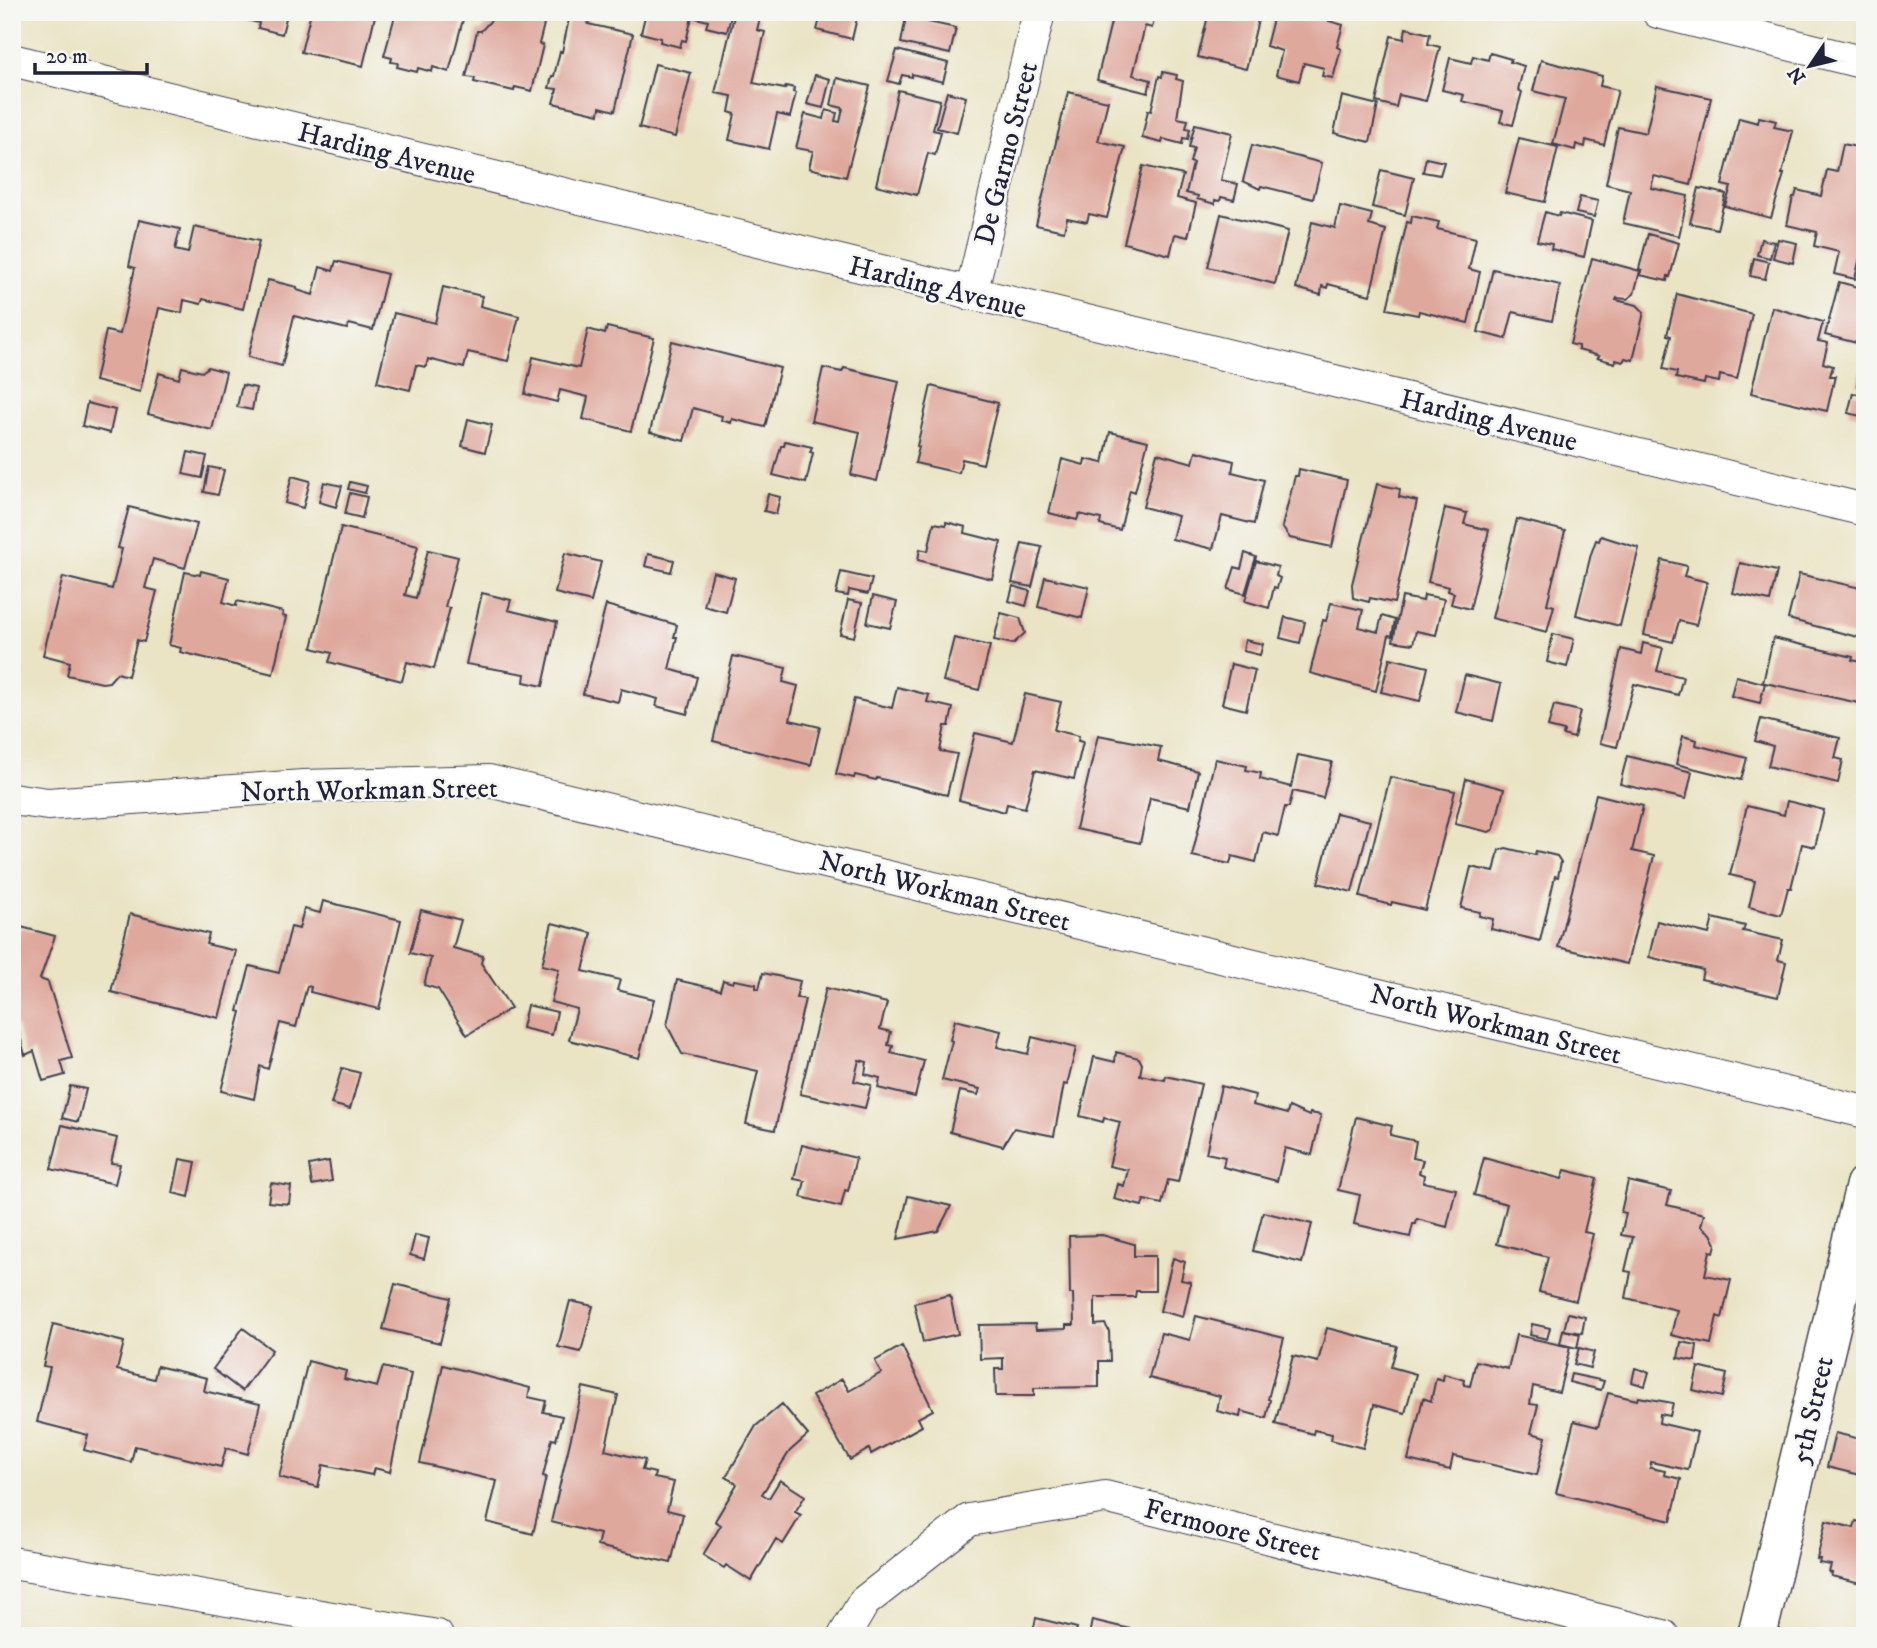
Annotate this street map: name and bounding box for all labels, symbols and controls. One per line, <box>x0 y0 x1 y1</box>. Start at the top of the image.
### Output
scale bar <box>35 32 147 76</box>
north arrow <box>1776 32 1846 102</box>
text: 20 m <box>46 44 88 70</box>
street label: De Garmo Street <box>967 58 1046 248</box>
text: N <box>1783 62 1811 88</box>
street label: Harding Avenue <box>294 114 479 192</box>
street label: Harding Avenue <box>845 248 1030 326</box>
street label: Harding Avenue <box>1396 381 1581 459</box>
street label: North Workman Street <box>240 771 498 810</box>
street label: North Workman Street <box>815 843 1074 940</box>
street label: North Workman Street <box>1366 976 1625 1073</box>
street label: 5th Street <box>1783 1353 1842 1468</box>
street label: Fermoore Street <box>1141 1492 1325 1569</box>

